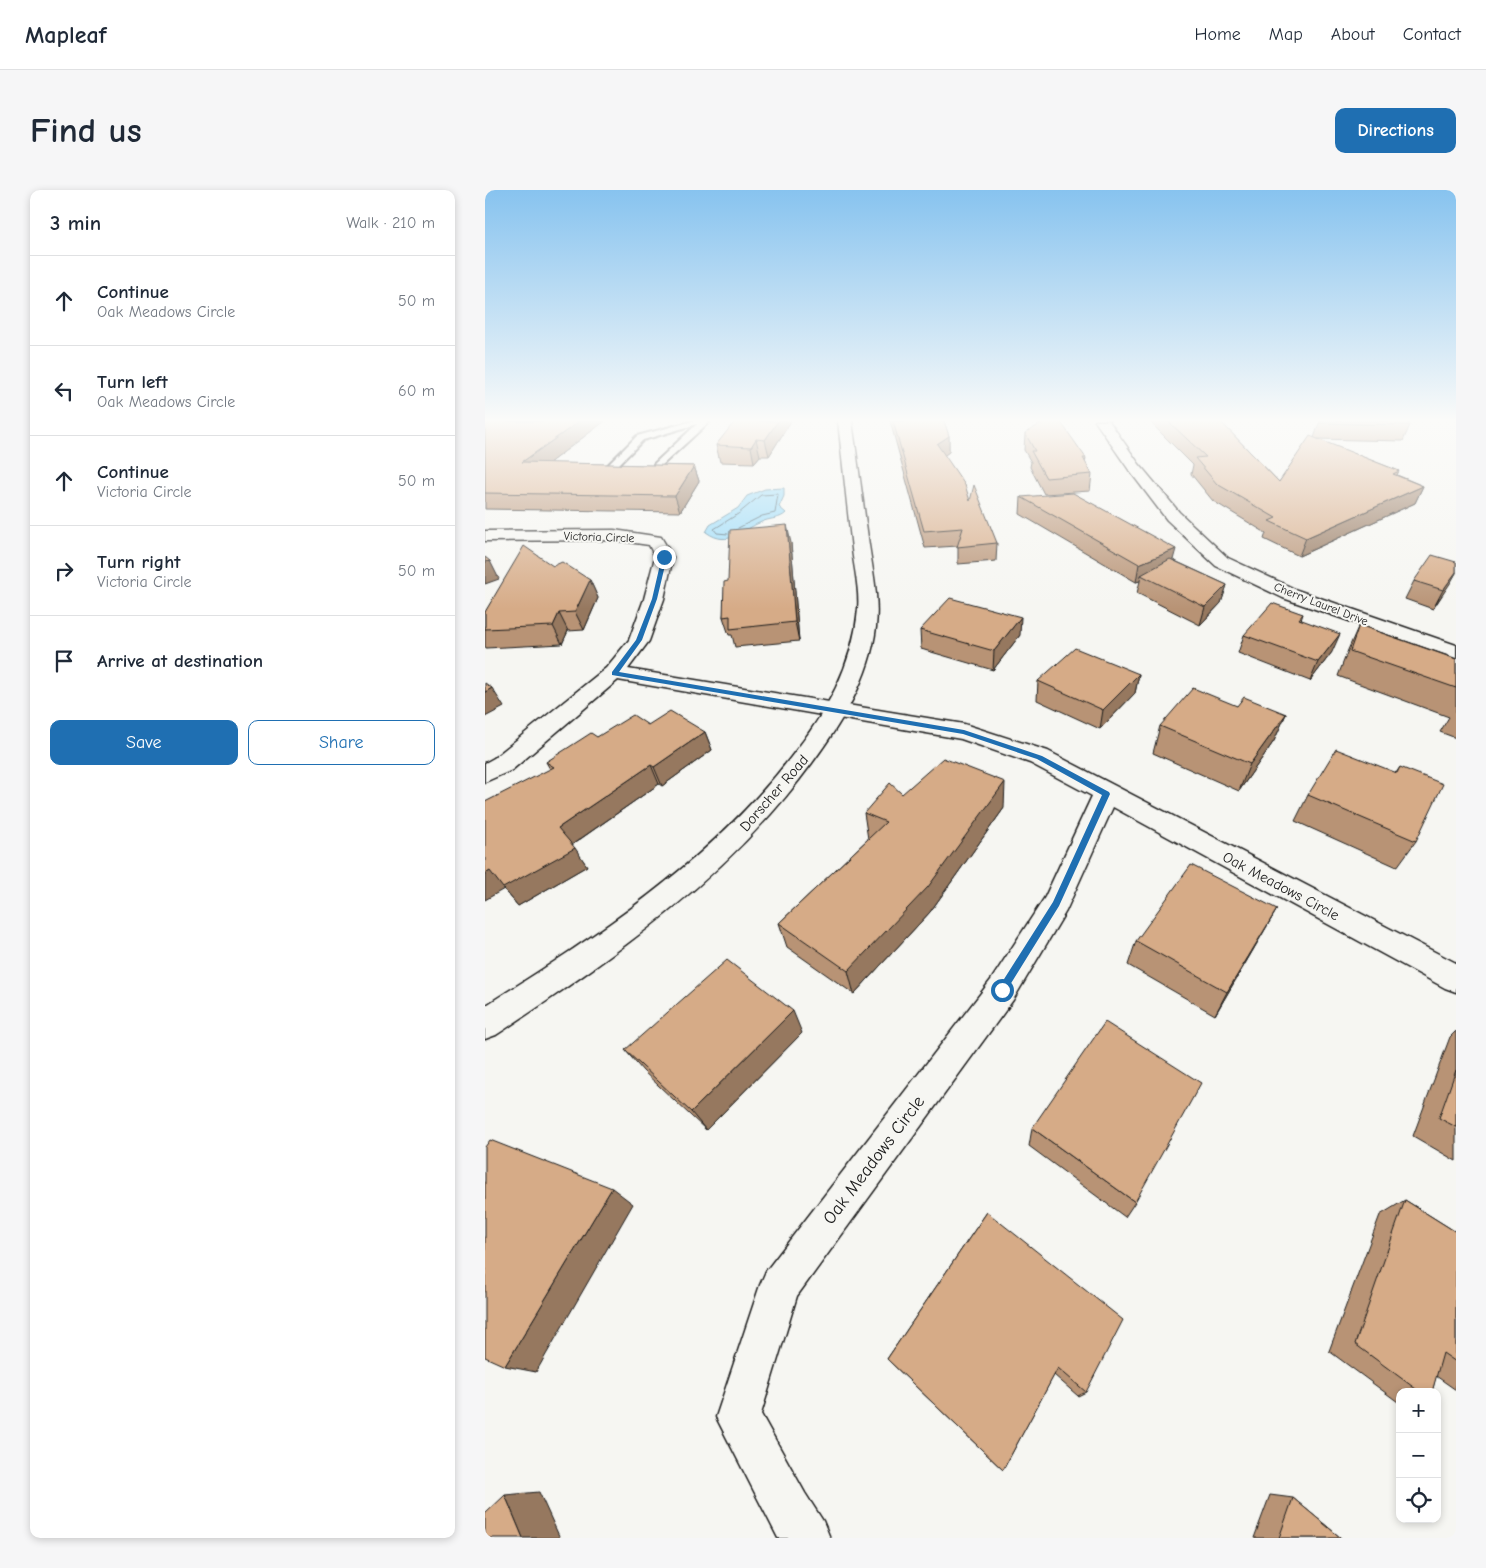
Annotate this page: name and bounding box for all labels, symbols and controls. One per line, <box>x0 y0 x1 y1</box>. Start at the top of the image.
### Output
text: Mapleaf <box>25 21 106 49</box>
text: Home <box>1194 24 1241 45</box>
text: Map <box>1269 24 1303 45</box>
text: About <box>1331 24 1375 45</box>
text: Contact <box>1403 24 1461 45</box>
button: Directions <box>1335 108 1456 153</box>
text: Find us <box>30 110 142 151</box>
text: 3 min <box>50 211 101 235</box>
text: Walk · 210 m <box>346 214 435 232</box>
text: Continue <box>97 281 169 303</box>
icon: ahead <box>50 287 78 315</box>
text: 50 m <box>398 292 435 310</box>
text: Oak Meadows Circle <box>97 303 235 321</box>
text: Turn left <box>97 371 168 393</box>
icon: left <box>50 377 78 405</box>
text: 60 m <box>398 382 435 400</box>
text: Oak Meadows Circle <box>97 393 235 411</box>
text: Continue <box>97 461 169 483</box>
icon: ahead <box>50 467 78 495</box>
text: 50 m <box>398 472 435 490</box>
text: Victoria Circle <box>97 483 192 501</box>
street label: Victoria Circle <box>563 529 635 545</box>
route end <box>653 546 676 569</box>
text: Turn right <box>97 551 181 573</box>
icon: right <box>50 557 78 585</box>
text: 50 m <box>398 562 435 580</box>
text: Victoria Circle <box>97 573 192 591</box>
street label: Cherry Laurel Drive <box>1272 580 1370 628</box>
icon: arrive <box>50 647 78 675</box>
text: Arrive at destination <box>97 650 263 672</box>
button: Save <box>50 720 238 765</box>
button: Share <box>248 720 435 765</box>
street label: Dorscher Road <box>736 751 812 835</box>
street label: Oak Meadows Circle <box>1220 848 1343 925</box>
route start <box>991 979 1014 1002</box>
street label: Oak Meadows Circle <box>819 1092 929 1228</box>
map controls <box>1396 1388 1441 1523</box>
button: + <box>1396 1388 1441 1433</box>
button: − <box>1396 1433 1441 1478</box>
button: locate <box>1396 1478 1441 1523</box>

